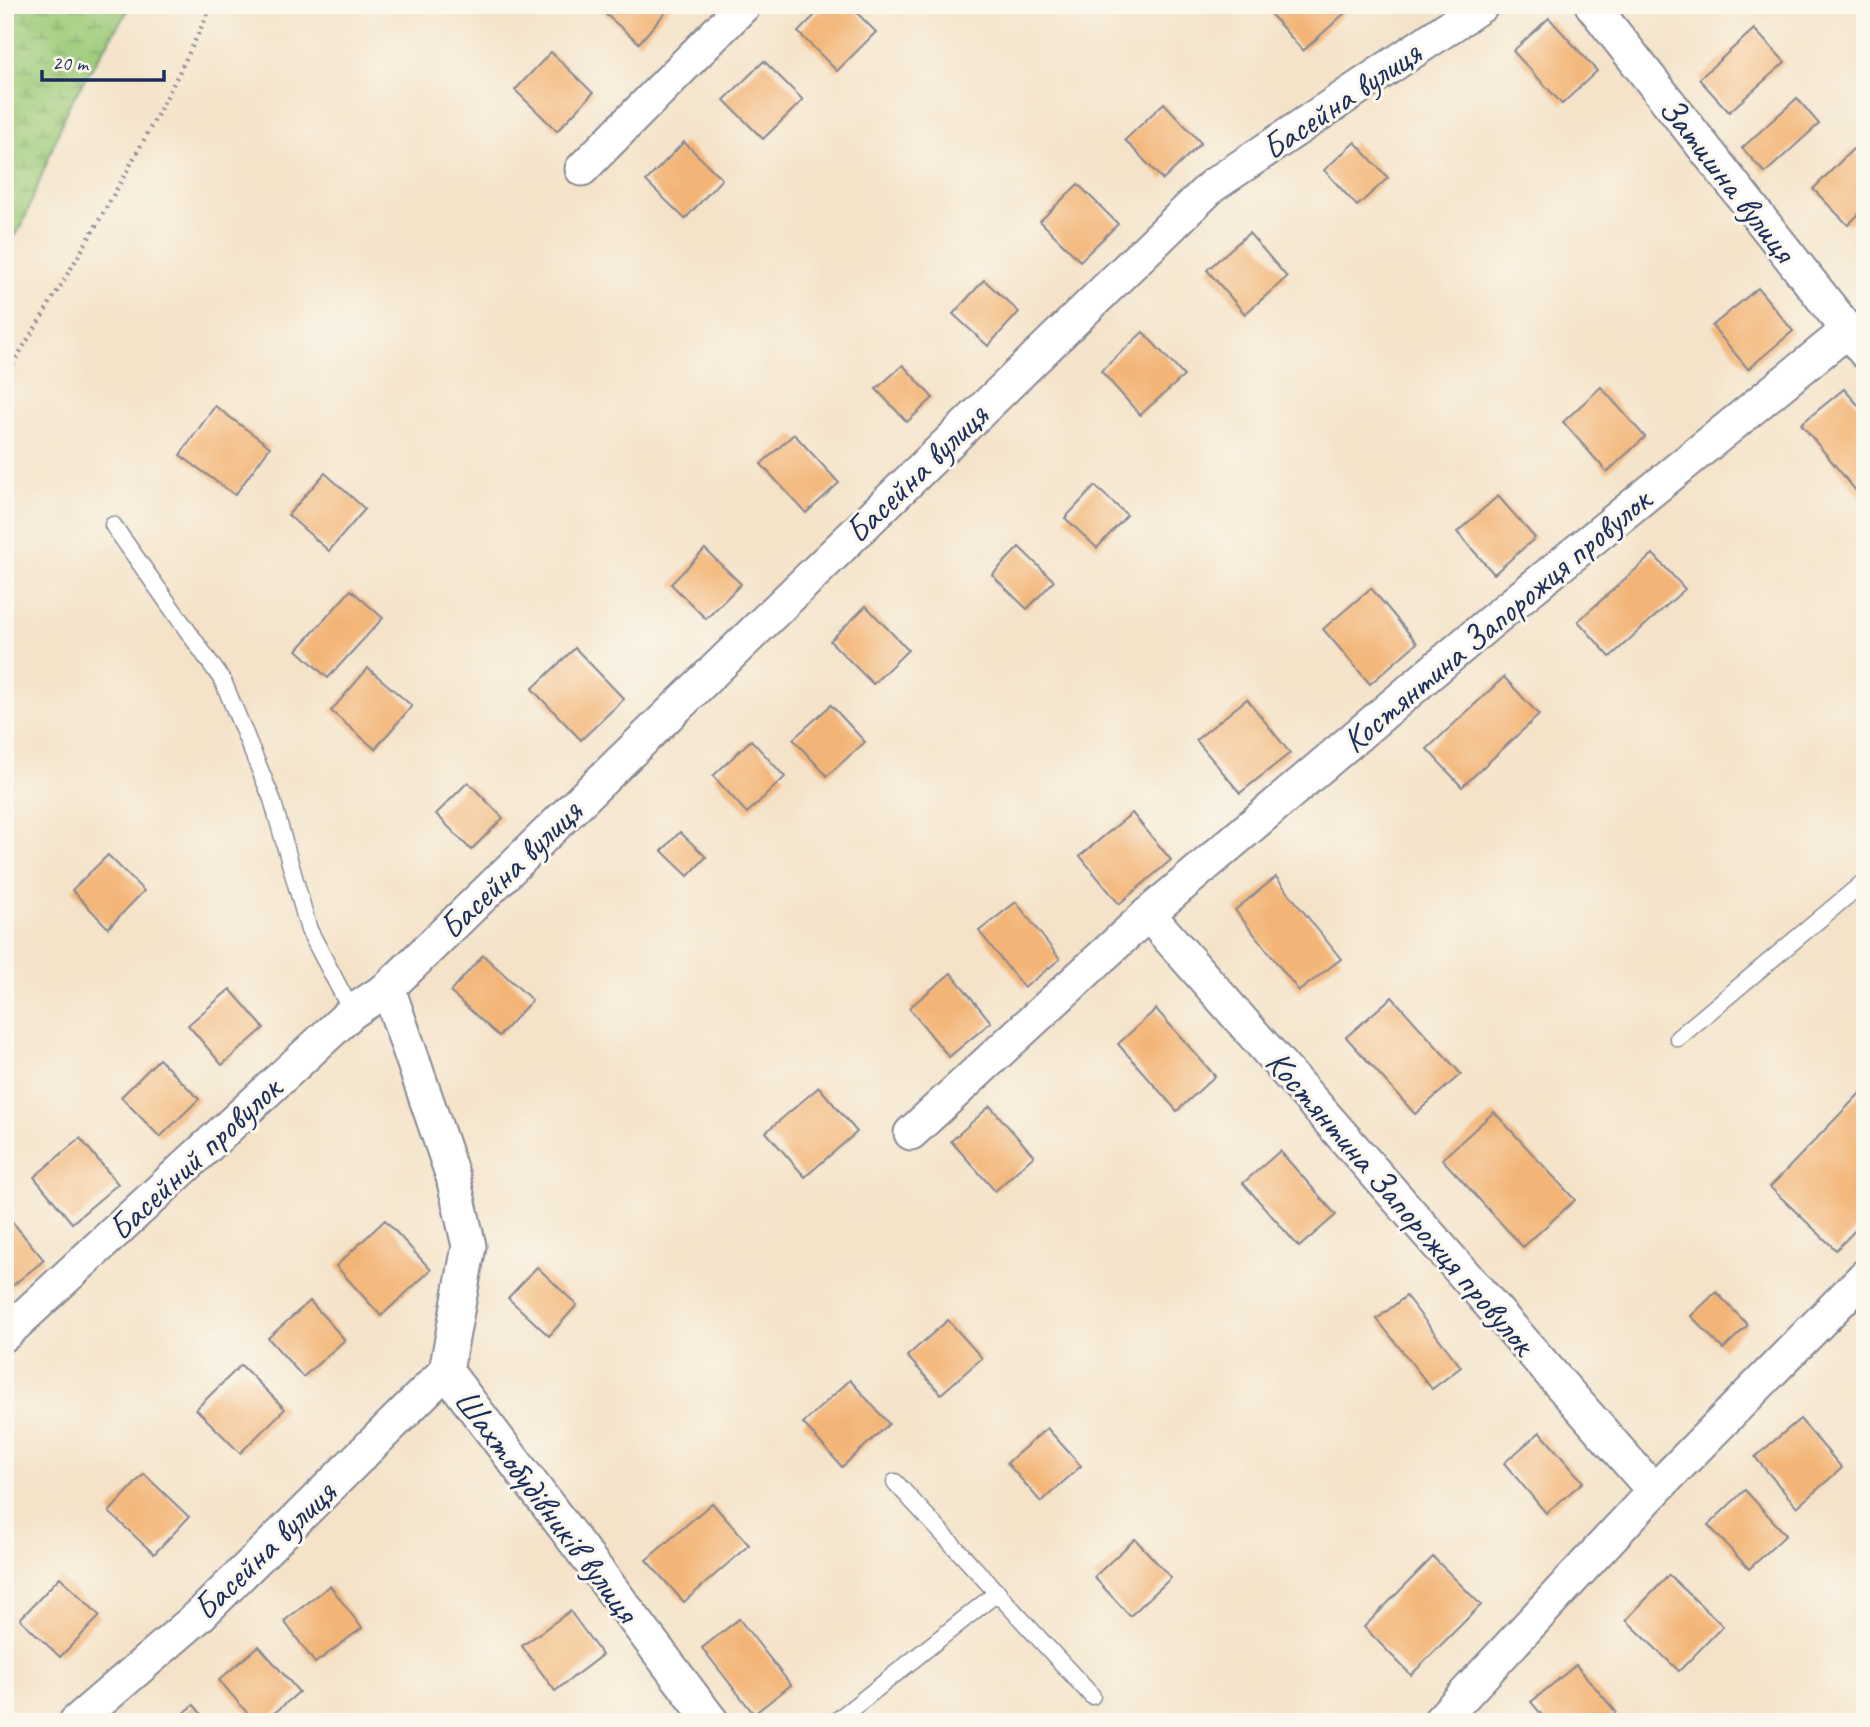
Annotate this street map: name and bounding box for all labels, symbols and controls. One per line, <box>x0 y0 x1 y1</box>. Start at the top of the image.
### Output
street label: Басейна вулиця <box>1253 30 1431 170</box>
scale bar <box>42 38 164 82</box>
text: 20 m <box>52 50 90 76</box>
street label: Затишна вулиця <box>1649 87 1808 274</box>
street label: Басейна вулиця <box>835 393 999 553</box>
street label: Костянтина Запорожця провулок <box>1333 476 1662 763</box>
street label: Басейна вулиця <box>429 789 593 949</box>
street label: Костянтина Запорожця провулок <box>1256 1041 1547 1366</box>
street label: Басейний провулок <box>98 1064 293 1250</box>
street label: Шахтобудівників вулиця <box>444 1379 651 1634</box>
street label: Басейна вулиця <box>183 1470 347 1630</box>

